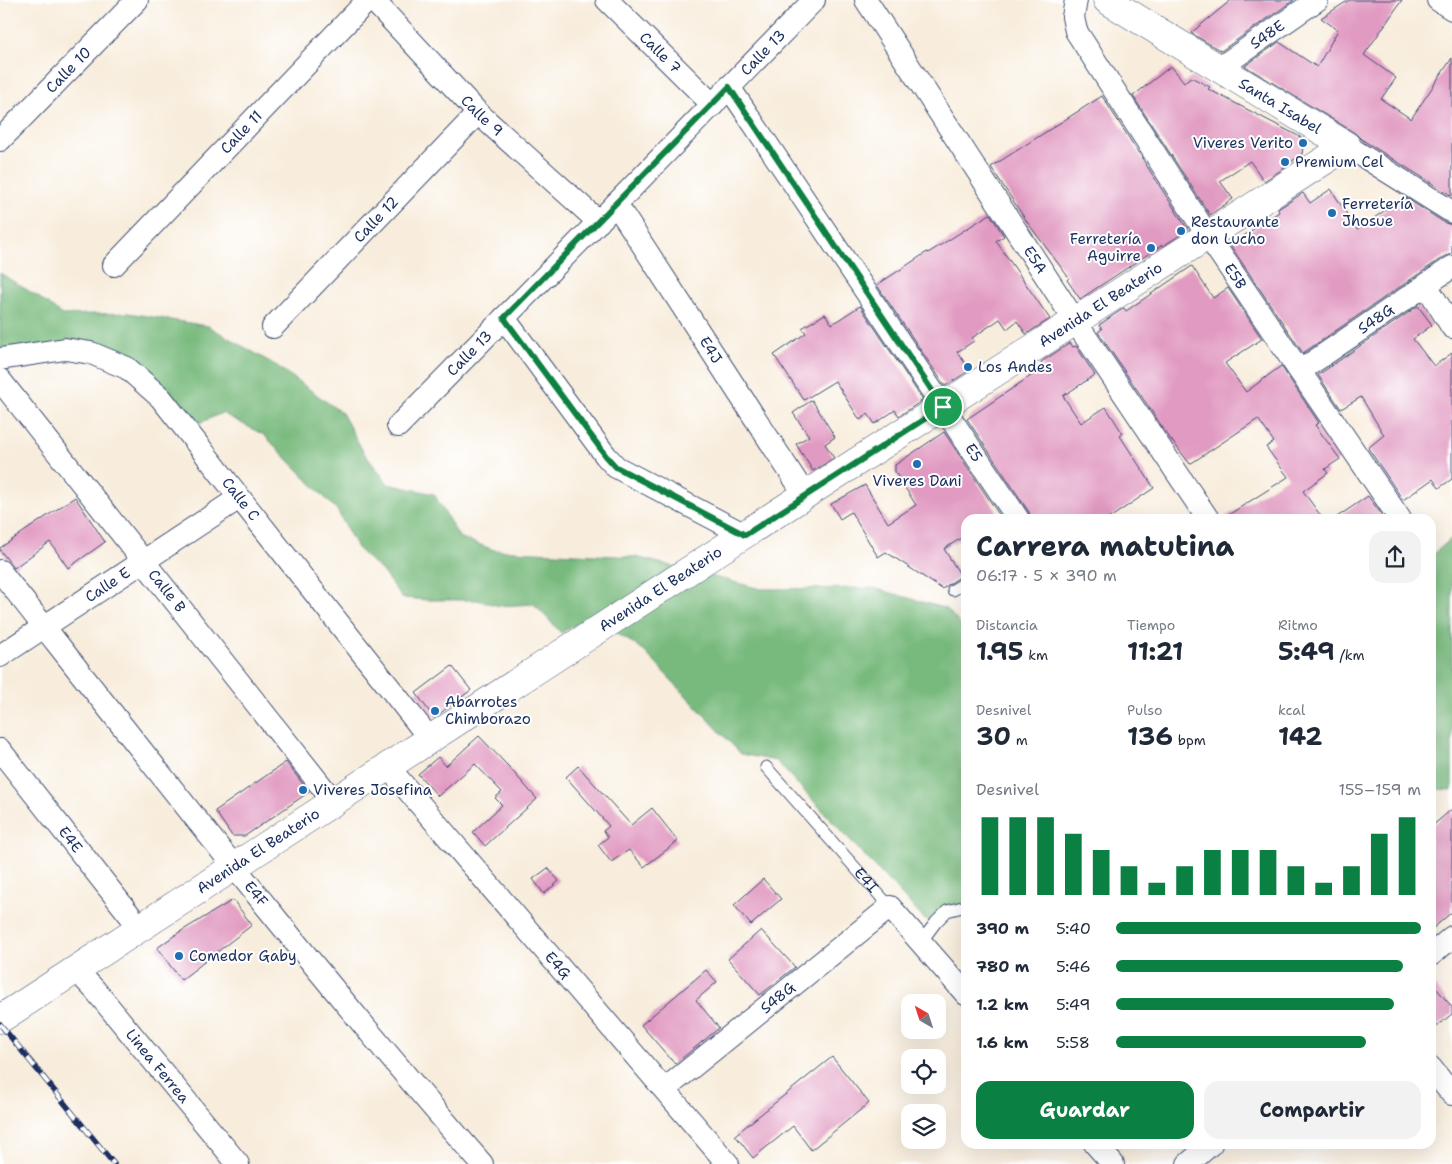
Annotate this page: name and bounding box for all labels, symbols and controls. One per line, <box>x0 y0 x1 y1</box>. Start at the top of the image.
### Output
street label: S48E <box>1246 16 1288 54</box>
street label: Calle 13 <box>736 25 790 80</box>
street label: Calle 7 <box>635 28 686 78</box>
street label: Calle 10 <box>41 43 96 97</box>
street label: Santa Isabel <box>1235 73 1326 139</box>
street label: Calle 9 <box>456 91 507 141</box>
street label: Calle 11 <box>216 106 267 158</box>
place label: Viveres Verito <box>1193 133 1293 153</box>
marker: Viveres Verito <box>1297 137 1309 149</box>
place label: Premium Cel <box>1295 152 1384 172</box>
marker: Premium Cel <box>1279 156 1291 168</box>
street label: Calle 12 <box>349 192 403 247</box>
place label: Ferretería Jhosue <box>1342 194 1414 231</box>
marker: Ferretería Jhosue <box>1326 207 1338 219</box>
place label: Restaurante don Lucho <box>1191 212 1279 249</box>
marker: Restaurante don Lucho <box>1175 225 1187 237</box>
place label: Ferretería Aguirre <box>1070 229 1142 266</box>
street label: E5A <box>1019 242 1052 278</box>
marker: Ferretería Aguirre <box>1145 242 1157 254</box>
street label: Avenida El Beaterio <box>1035 258 1166 352</box>
street label: E5B <box>1219 259 1251 293</box>
street label: S48G <box>1354 300 1398 339</box>
street label: Calle 13 <box>442 326 497 381</box>
street label: E4J <box>695 333 727 367</box>
place label: Los Andes <box>978 357 1052 377</box>
marker: Los Andes <box>962 361 974 373</box>
pin <box>922 386 964 428</box>
icon: arrive <box>929 393 957 421</box>
street label: E5 <box>960 439 987 466</box>
marker: Viveres Dani <box>911 458 923 470</box>
place label: Viveres Dani <box>872 471 962 491</box>
street label: Calle C <box>217 473 264 525</box>
text: Carrera matutina <box>976 527 1234 565</box>
button: share <box>1369 531 1421 583</box>
street label: Avenida El Beaterio <box>595 542 726 637</box>
street label: Calle E <box>81 563 134 607</box>
street label: Calle B <box>144 565 190 617</box>
text: 06:17 · 5 × 390 m <box>976 565 1117 586</box>
text: Distancia <box>976 616 1038 634</box>
text: Tiempo <box>1127 616 1175 634</box>
text: Ritmo <box>1278 616 1318 634</box>
text: 1.95 <box>976 634 1023 668</box>
text: 11:21 <box>1127 634 1183 668</box>
text: 5:49 <box>1278 634 1335 668</box>
text: km <box>1023 646 1048 664</box>
text: /km <box>1335 646 1365 664</box>
place label: Abarrotes Chimborazo <box>445 692 531 729</box>
text: Desnivel <box>976 701 1031 719</box>
text: Pulso <box>1127 701 1163 719</box>
text: kcal <box>1278 701 1305 719</box>
marker: Abarrotes Chimborazo <box>429 705 441 717</box>
text: 30 <box>976 719 1011 753</box>
text: 136 <box>1127 719 1173 753</box>
text: 142 <box>1278 719 1322 753</box>
text: m <box>1011 731 1028 749</box>
text: bpm <box>1173 731 1206 749</box>
text: Desnivel <box>976 779 1039 800</box>
text: 155–159 m <box>1338 779 1421 800</box>
place label: Viveres Josefina <box>313 780 433 800</box>
marker: Viveres Josefina <box>297 784 309 796</box>
street label: Avenida El Beaterio <box>193 804 324 898</box>
street label: E4E <box>54 822 87 857</box>
street label: E4I <box>850 863 883 897</box>
street label: E4F <box>240 877 272 911</box>
text: 390 m <box>976 918 1029 939</box>
text: 5:40 <box>1056 918 1091 939</box>
place label: Comedor Gaby <box>189 946 297 966</box>
street label: E4G <box>540 947 575 983</box>
marker: Comedor Gaby <box>173 950 185 962</box>
text: 780 m <box>976 956 1029 977</box>
text: 5:46 <box>1056 956 1091 977</box>
street label: S48G <box>756 978 799 1018</box>
north arrow <box>901 994 946 1039</box>
map controls <box>901 994 946 1149</box>
text: 1.2 km <box>976 994 1029 1015</box>
text: 5:49 <box>1056 994 1090 1015</box>
street label: Linea Ferrea <box>121 1025 194 1108</box>
text: 1.6 km <box>976 1032 1028 1053</box>
text: 5:58 <box>1056 1032 1090 1053</box>
button: locate <box>901 1049 946 1094</box>
button: Guardar <box>976 1081 1194 1139</box>
button: Compartir <box>1204 1081 1421 1139</box>
button: layers <box>901 1104 946 1149</box>

